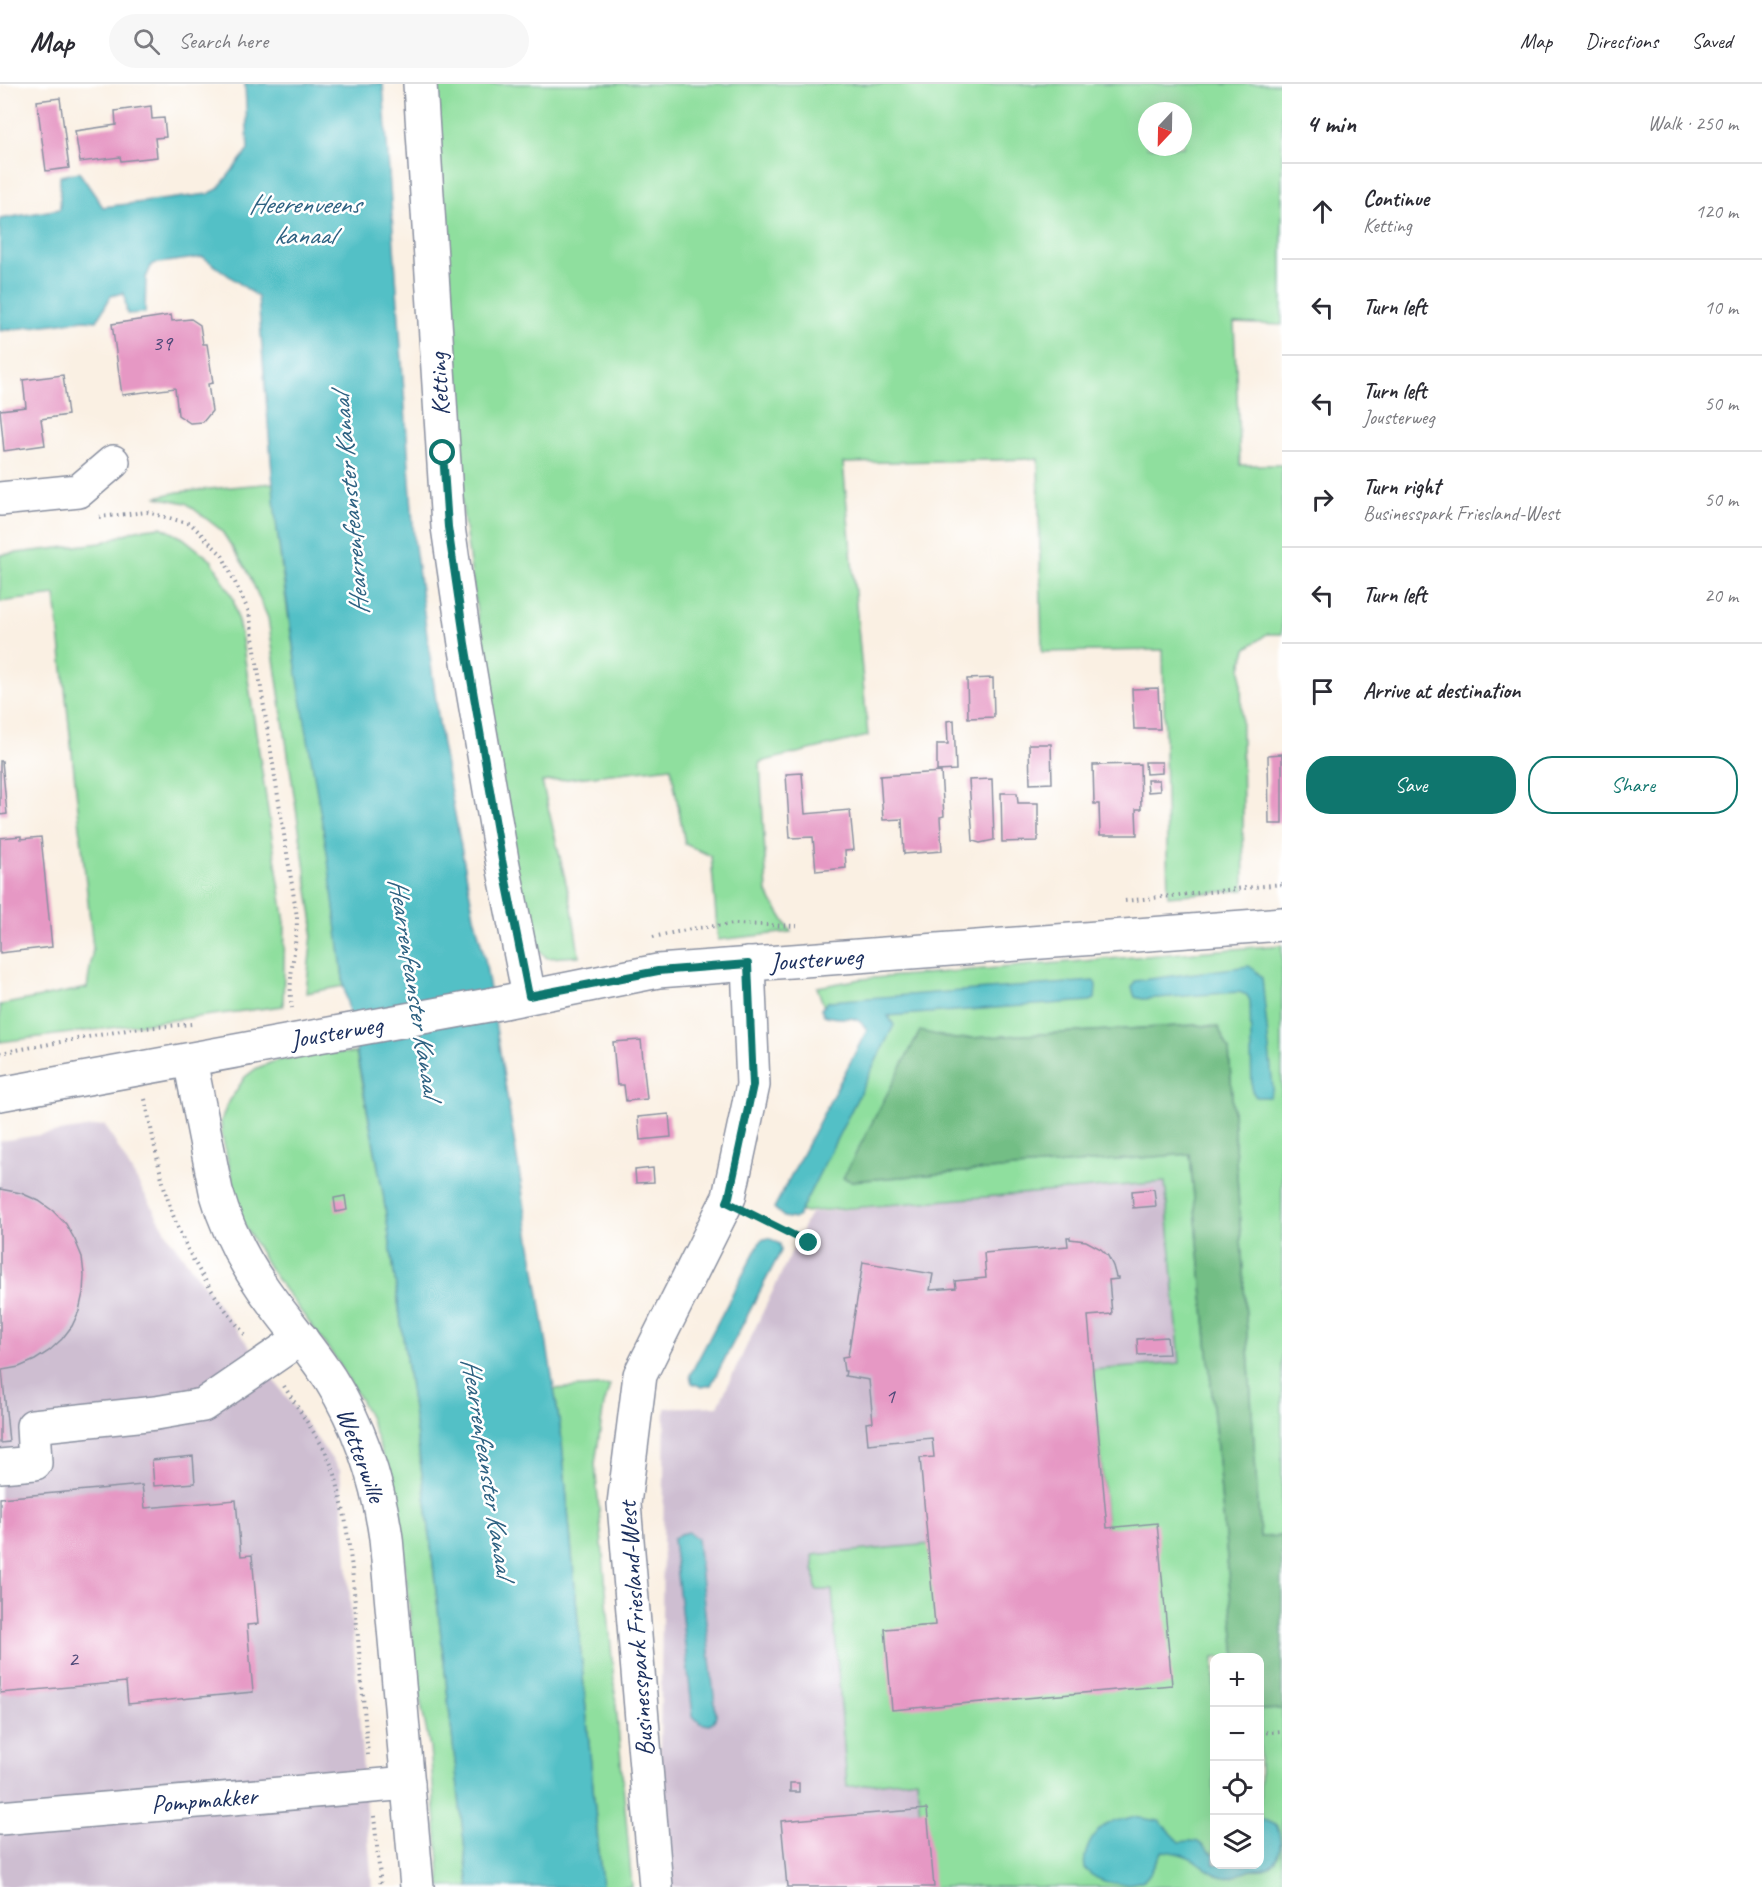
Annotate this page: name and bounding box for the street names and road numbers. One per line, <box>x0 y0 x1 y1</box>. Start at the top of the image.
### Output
street label: Ketting <box>421 350 457 417</box>
street label: Jousterweg <box>767 939 865 979</box>
street label: Jousterweg <box>285 1007 386 1057</box>
street label: Wetterwille <box>329 1403 394 1509</box>
street label: Businesspark Friesland-West <box>610 1498 661 1758</box>
street label: Pompmakker <box>149 1779 261 1821</box>

